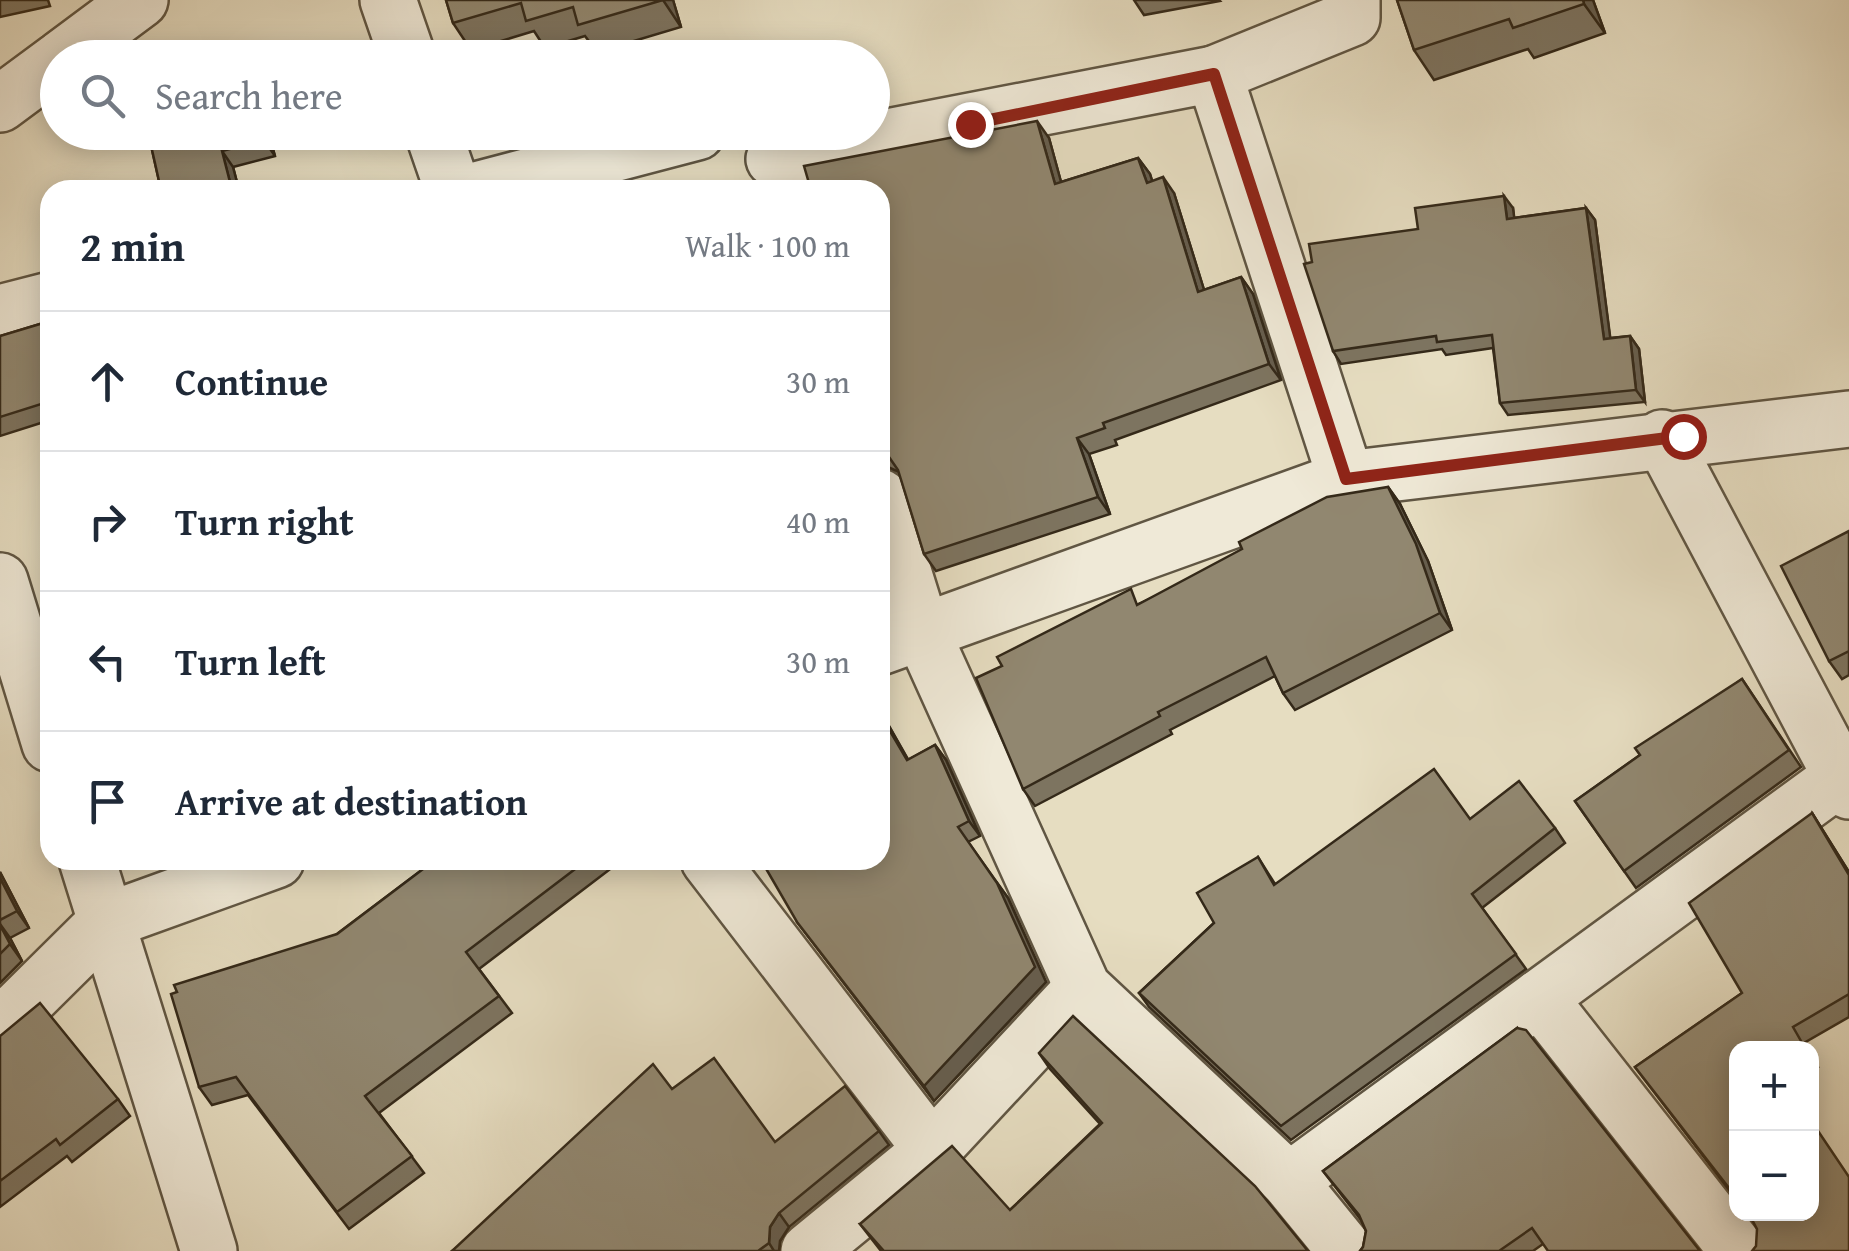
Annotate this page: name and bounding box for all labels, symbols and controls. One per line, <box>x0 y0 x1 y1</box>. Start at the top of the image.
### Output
search box <box>40 40 890 150</box>
text: Search here <box>155 67 343 123</box>
icon: search <box>75 68 130 123</box>
route end <box>948 102 994 148</box>
text: 2 min <box>80 215 185 276</box>
text: Walk · 100 m <box>685 222 850 269</box>
text: Continue <box>175 353 328 409</box>
icon: ahead <box>80 354 135 409</box>
text: 30 m <box>786 358 850 405</box>
route start <box>1661 414 1707 460</box>
text: Turn right <box>175 493 354 549</box>
icon: right <box>80 494 135 549</box>
text: 40 m <box>786 498 850 545</box>
text: Turn left <box>175 633 326 689</box>
icon: left <box>80 634 135 689</box>
text: 30 m <box>786 638 850 685</box>
text: Arrive at destination <box>175 773 528 829</box>
icon: arrive <box>80 774 135 829</box>
map controls <box>1729 1041 1819 1221</box>
button: + <box>1729 1041 1819 1131</box>
button: − <box>1729 1131 1819 1221</box>

